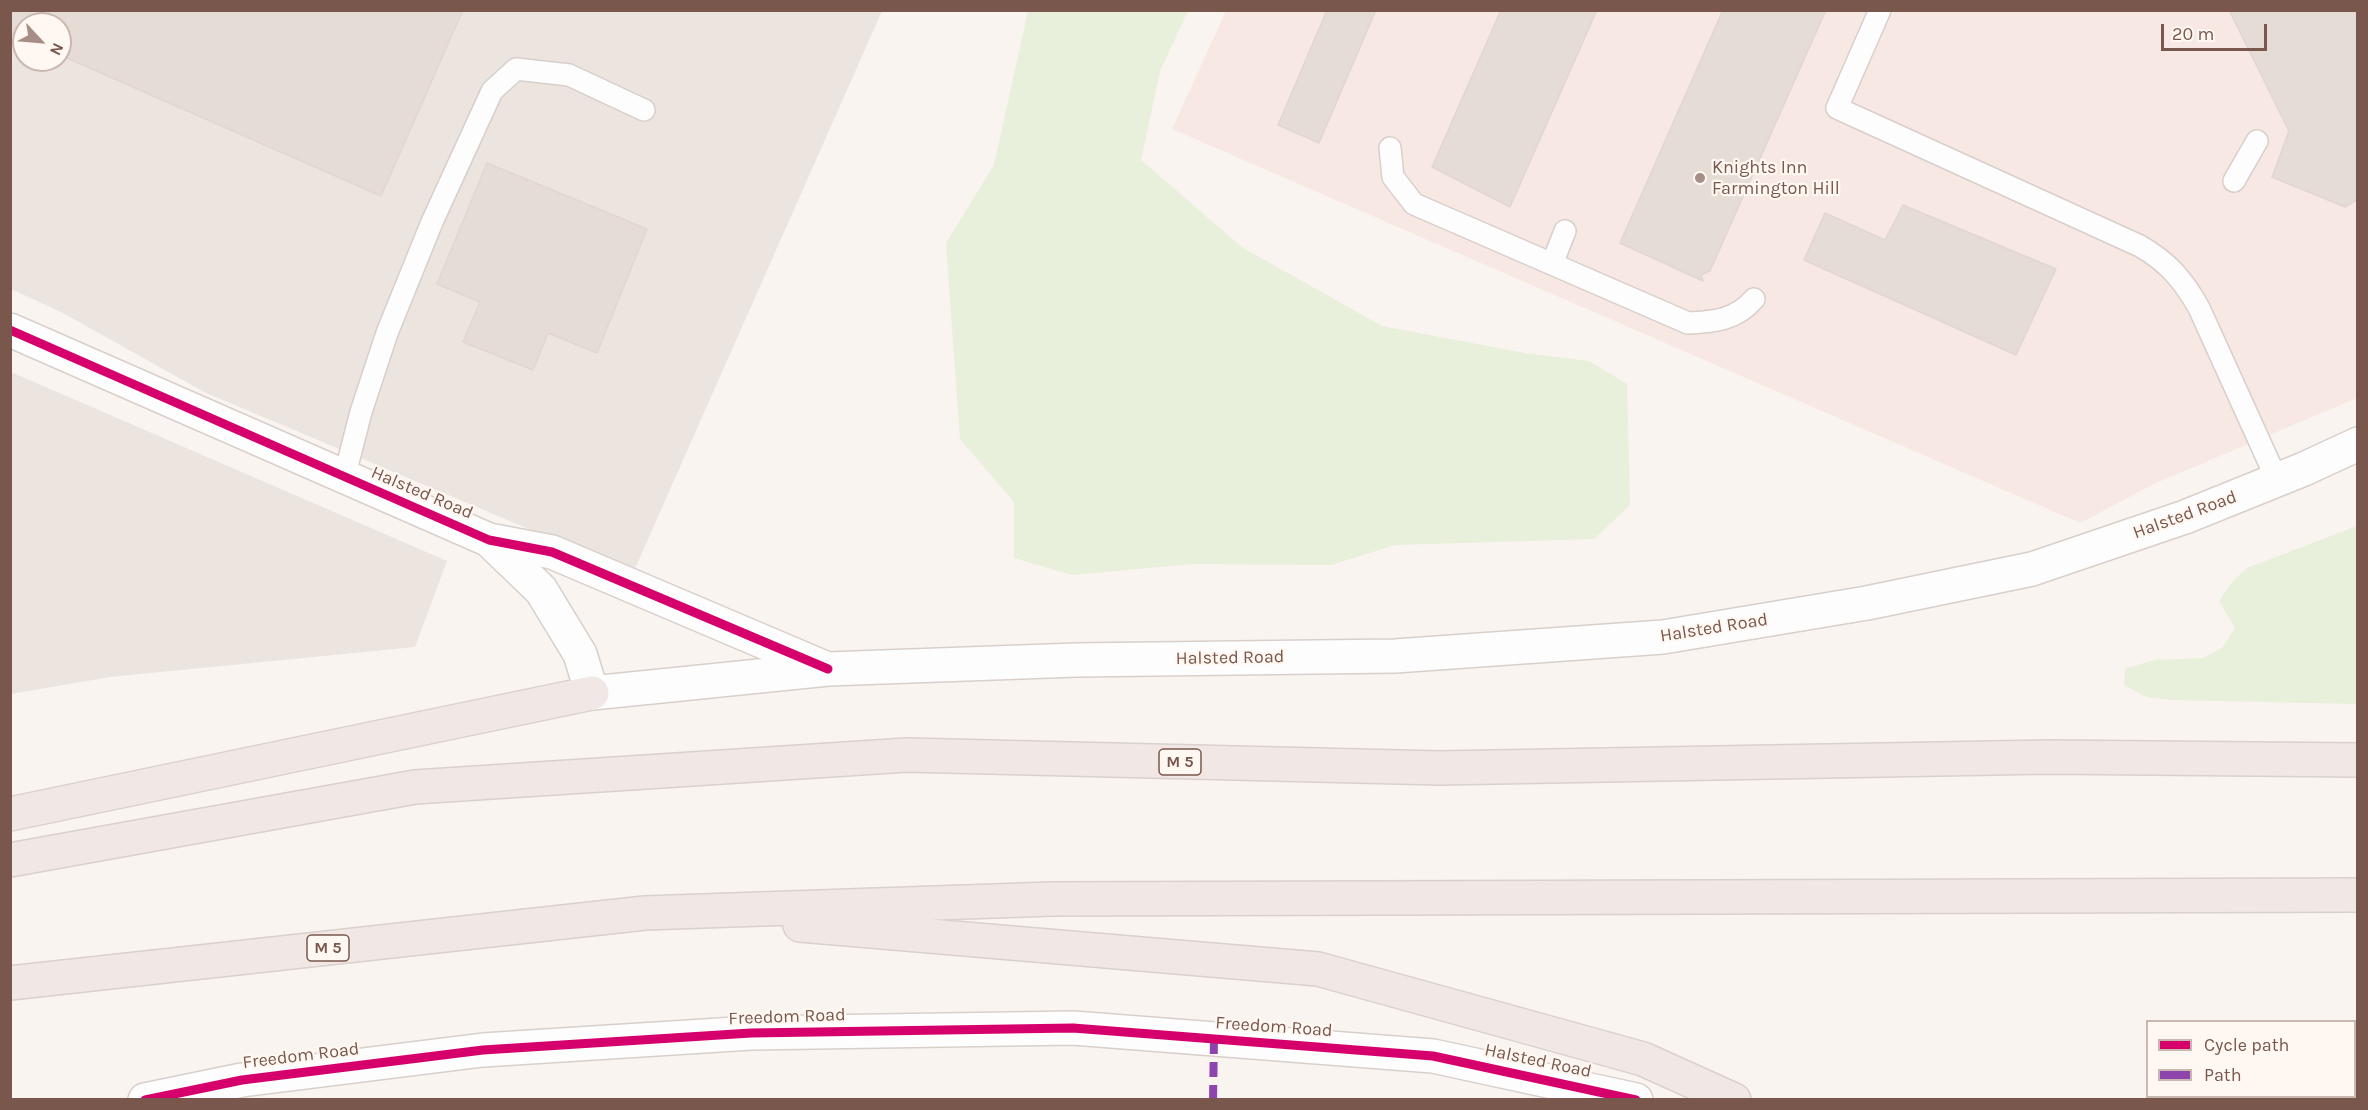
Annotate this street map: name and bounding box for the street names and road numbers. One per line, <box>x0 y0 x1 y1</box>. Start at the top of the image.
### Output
street label: Halsted Road <box>368 462 476 524</box>
street label: Halsted Road <box>2130 486 2240 544</box>
street label: Halsted Road <box>1659 609 1769 647</box>
street label: Halsted Road <box>1175 646 1285 670</box>
road number: M 5 <box>1159 749 1201 775</box>
road number: M 5 <box>307 935 349 961</box>
street label: Freedom Road <box>728 1004 846 1030</box>
street label: Freedom Road <box>1215 1012 1333 1042</box>
street label: Freedom Road <box>241 1038 361 1074</box>
street label: Halsted Road <box>1483 1039 1593 1083</box>

